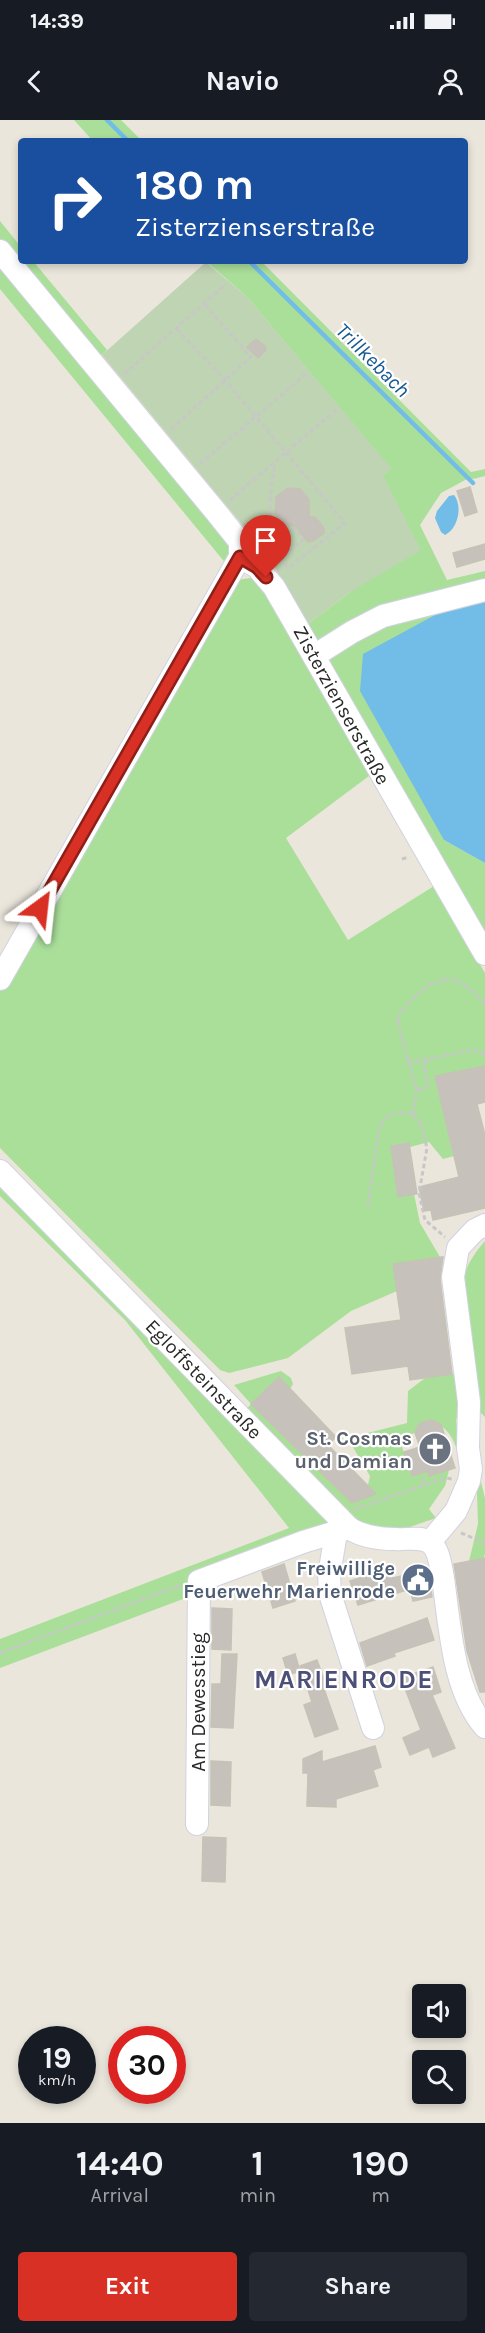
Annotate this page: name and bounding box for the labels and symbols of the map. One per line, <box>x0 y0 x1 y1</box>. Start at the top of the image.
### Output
water label: Trillkebach <box>331 318 415 402</box>
pin <box>240 515 291 577</box>
street label: Zisterzienserstraße <box>288 622 395 789</box>
position arrow <box>8 876 72 940</box>
street label: Egloffsteinstraße <box>141 1315 267 1444</box>
place label: St. Cosmas und Damian <box>295 1427 412 1473</box>
church icon: St. Cosmas und Damian <box>417 1431 453 1467</box>
place label: Freiwillige Feuerwehr Marienrode <box>183 1557 395 1603</box>
public building icon: Freiwillige Feuerwehr Marienrode <box>400 1562 436 1598</box>
street label: Am Dewesstieg <box>187 1632 210 1772</box>
district label: MARIENRODE <box>254 1664 434 1695</box>
speed limit sign: 30 <box>108 2026 186 2104</box>

